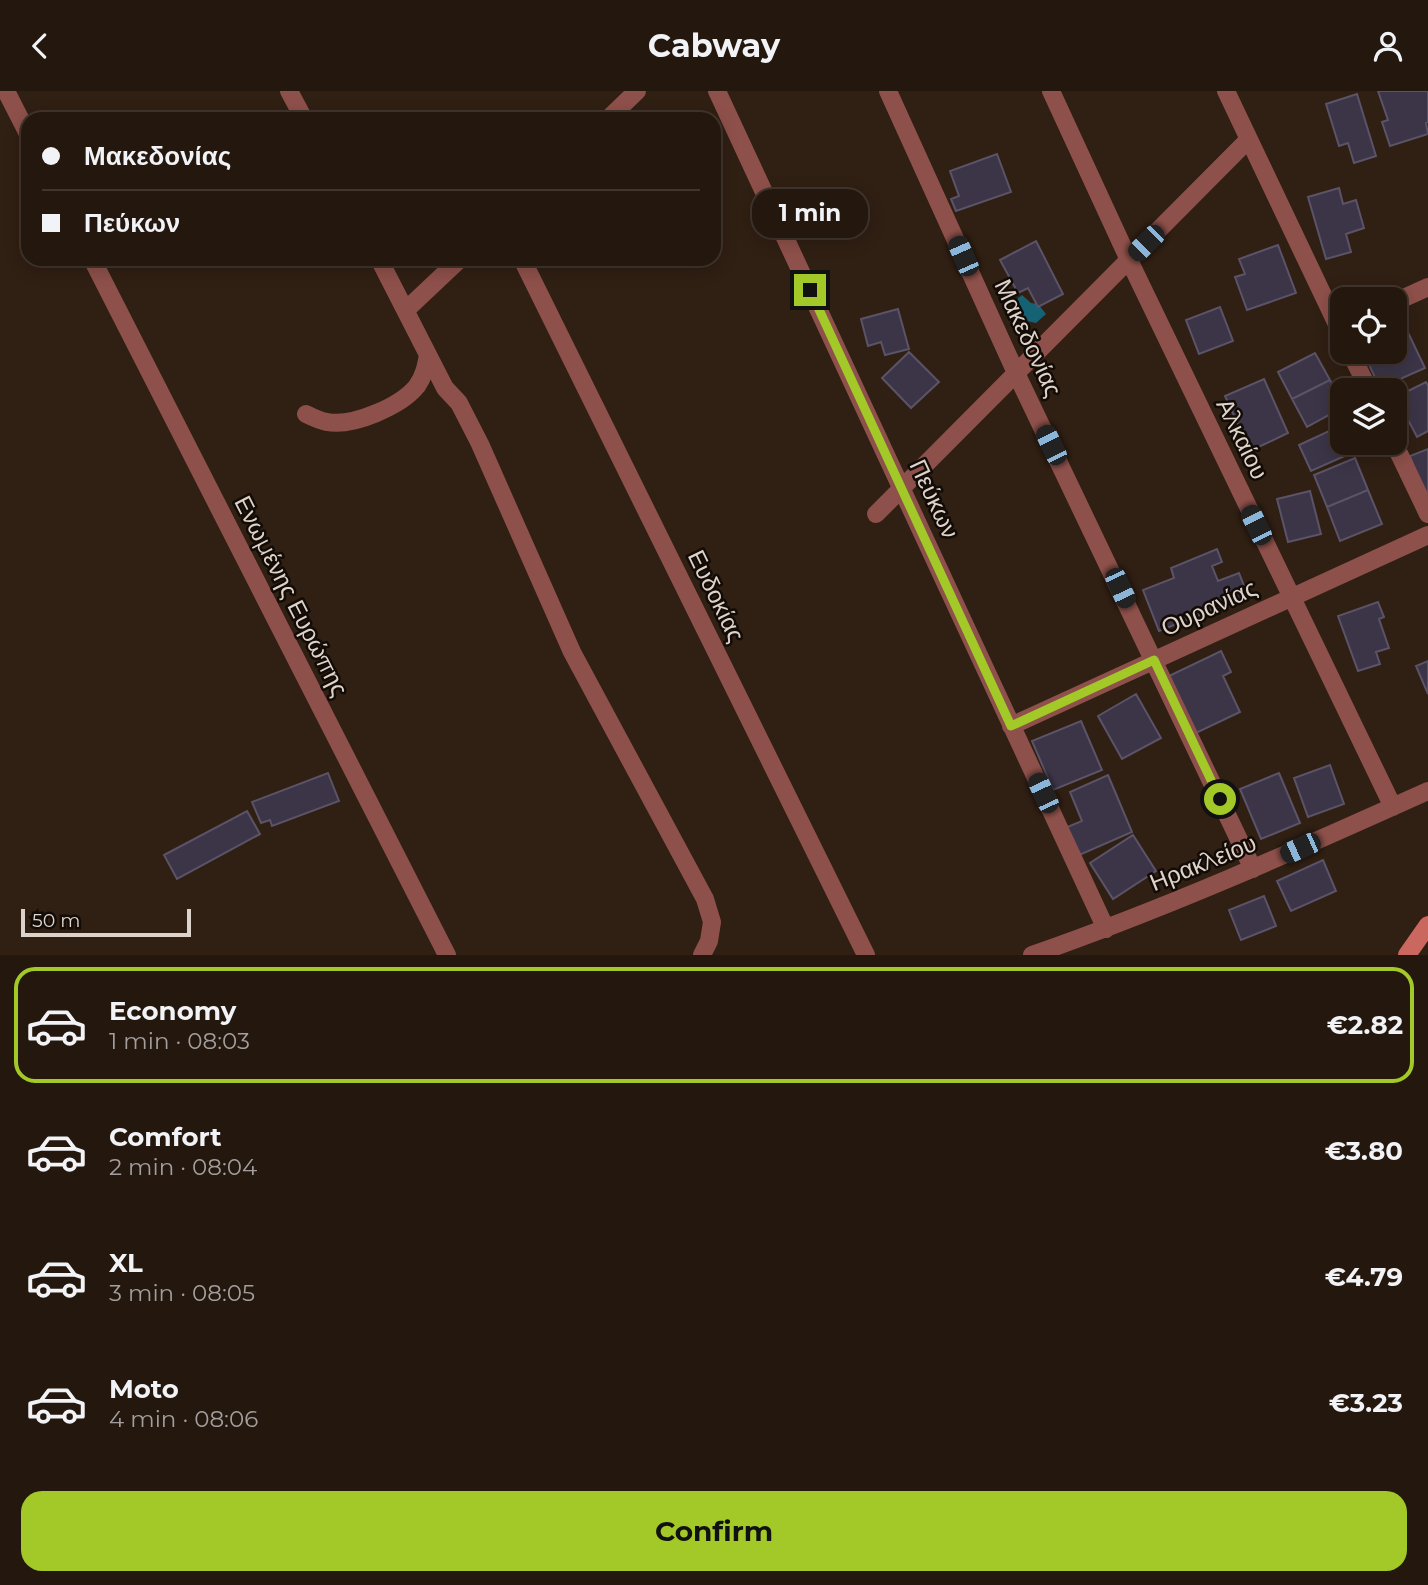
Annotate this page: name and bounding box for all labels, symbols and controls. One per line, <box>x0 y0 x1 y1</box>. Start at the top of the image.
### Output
text: Cabway <box>648 26 780 65</box>
icon: back <box>21 27 59 65</box>
icon: person <box>1369 27 1407 65</box>
text: Μακεδονίας <box>84 140 231 172</box>
callout: 1 min <box>752 188 868 237</box>
text: 1 min <box>779 199 841 227</box>
text: Πεύκων <box>84 207 180 239</box>
car <box>1124 221 1169 265</box>
car <box>945 233 982 279</box>
route end <box>794 274 826 306</box>
street label: Μακεδονίας <box>989 275 1068 401</box>
map controls <box>1330 287 1407 455</box>
button: locate <box>1330 287 1407 364</box>
button: layers <box>1330 378 1407 455</box>
street label: Αλκαίου <box>1210 394 1274 484</box>
car <box>1033 422 1070 468</box>
street label: Πεύκων <box>904 455 965 543</box>
street label: Ενωμένης Ευρώπης <box>228 491 354 701</box>
car <box>1238 502 1275 548</box>
street label: Ευδοκίας <box>682 545 751 646</box>
car <box>1102 565 1139 611</box>
street label: Ουρανίας <box>1156 573 1261 642</box>
car <box>1025 770 1062 816</box>
route start <box>1204 783 1236 815</box>
street label: Ηρακλείου <box>1145 828 1260 897</box>
car <box>1277 830 1324 866</box>
scale bar <box>21 906 191 938</box>
text: 50 m <box>32 909 80 932</box>
icon: car <box>25 994 88 1057</box>
text: Economy <box>109 995 236 1027</box>
text: €2.82 <box>1327 1009 1403 1041</box>
text: 1 min · 08:03 <box>109 1027 250 1055</box>
icon: car <box>25 1120 88 1183</box>
text: Comfort <box>109 1121 221 1153</box>
text: €3.80 <box>1325 1135 1403 1167</box>
text: 2 min · 08:04 <box>109 1153 257 1181</box>
icon: car <box>25 1246 88 1309</box>
text: XL <box>109 1247 143 1279</box>
text: €4.79 <box>1325 1261 1403 1293</box>
text: 3 min · 08:05 <box>109 1279 255 1307</box>
icon: car <box>25 1372 88 1435</box>
text: Moto <box>109 1373 179 1405</box>
text: €3.23 <box>1329 1387 1403 1419</box>
text: 4 min · 08:06 <box>109 1405 258 1433</box>
button: Confirm <box>21 1491 1407 1571</box>

